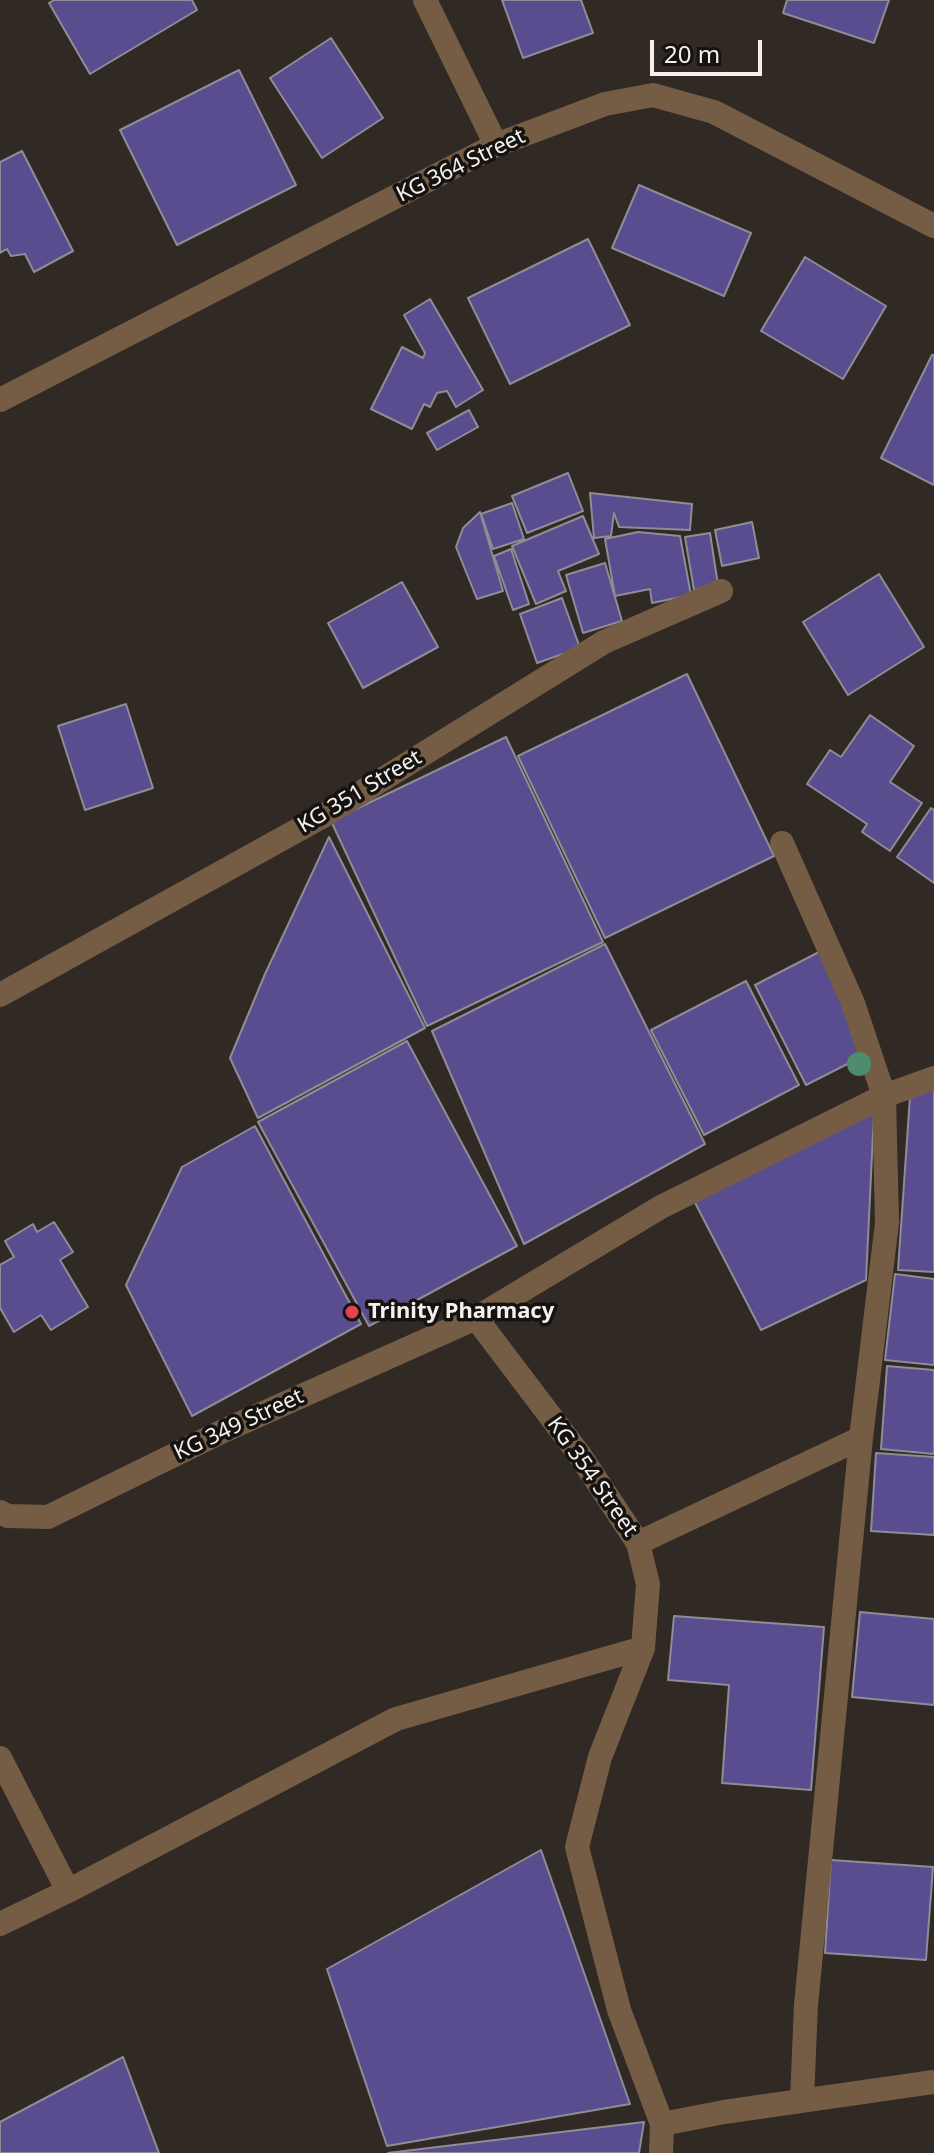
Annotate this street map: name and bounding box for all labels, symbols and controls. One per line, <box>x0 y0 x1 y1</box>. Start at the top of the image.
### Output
scale bar <box>654 24 766 74</box>
text: 20 m <box>664 37 720 70</box>
street label: KG 364 Street <box>392 123 530 209</box>
street label: KG 351 Street <box>293 745 427 839</box>
place label: Trinity Pharmacy <box>368 1299 554 1325</box>
marker: Trinity Pharmacy <box>343 1303 361 1321</box>
street label: KG 349 Street <box>170 1383 308 1467</box>
street label: KG 354 Street <box>541 1412 643 1542</box>

